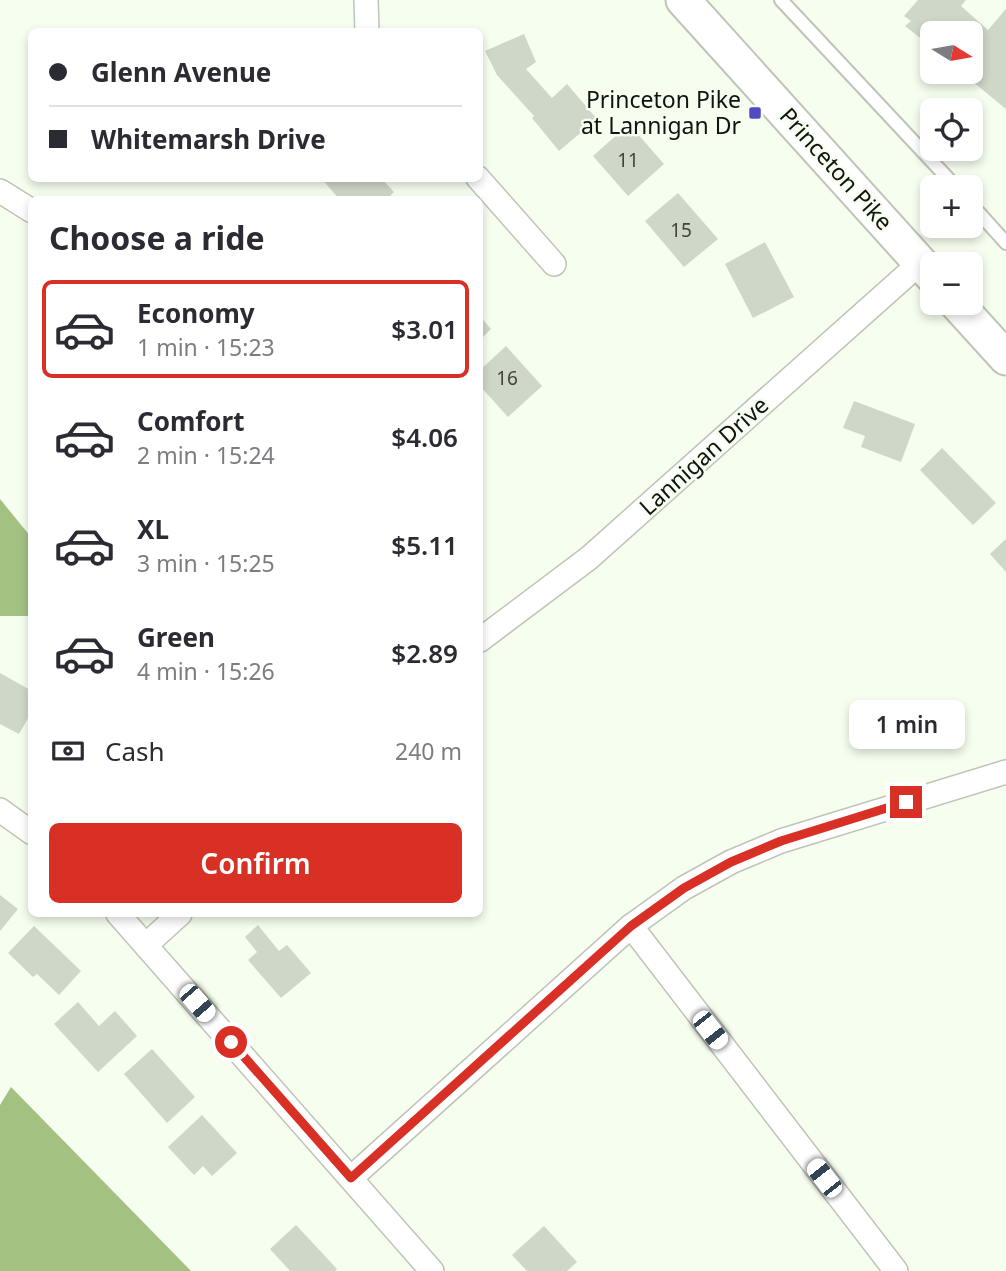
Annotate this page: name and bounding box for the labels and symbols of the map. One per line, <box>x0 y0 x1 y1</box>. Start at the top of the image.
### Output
north arrow <box>920 21 984 84</box>
place label: Princeton Pike at Lannigan Dr <box>581 83 741 141</box>
street label: Princeton Pike <box>773 100 901 237</box>
marker: Princeton Pike at Lannigan Dr <box>747 105 763 121</box>
house number: 11 <box>617 147 639 173</box>
house number: 15 <box>670 217 692 243</box>
house number: 16 <box>496 365 518 391</box>
street label: Lannigan Drive <box>632 389 775 522</box>
callout: 1 min <box>848 700 964 750</box>
route end <box>890 786 922 818</box>
car <box>176 980 219 1026</box>
car <box>689 1007 732 1053</box>
route start <box>215 1026 247 1058</box>
car <box>803 1155 846 1201</box>

